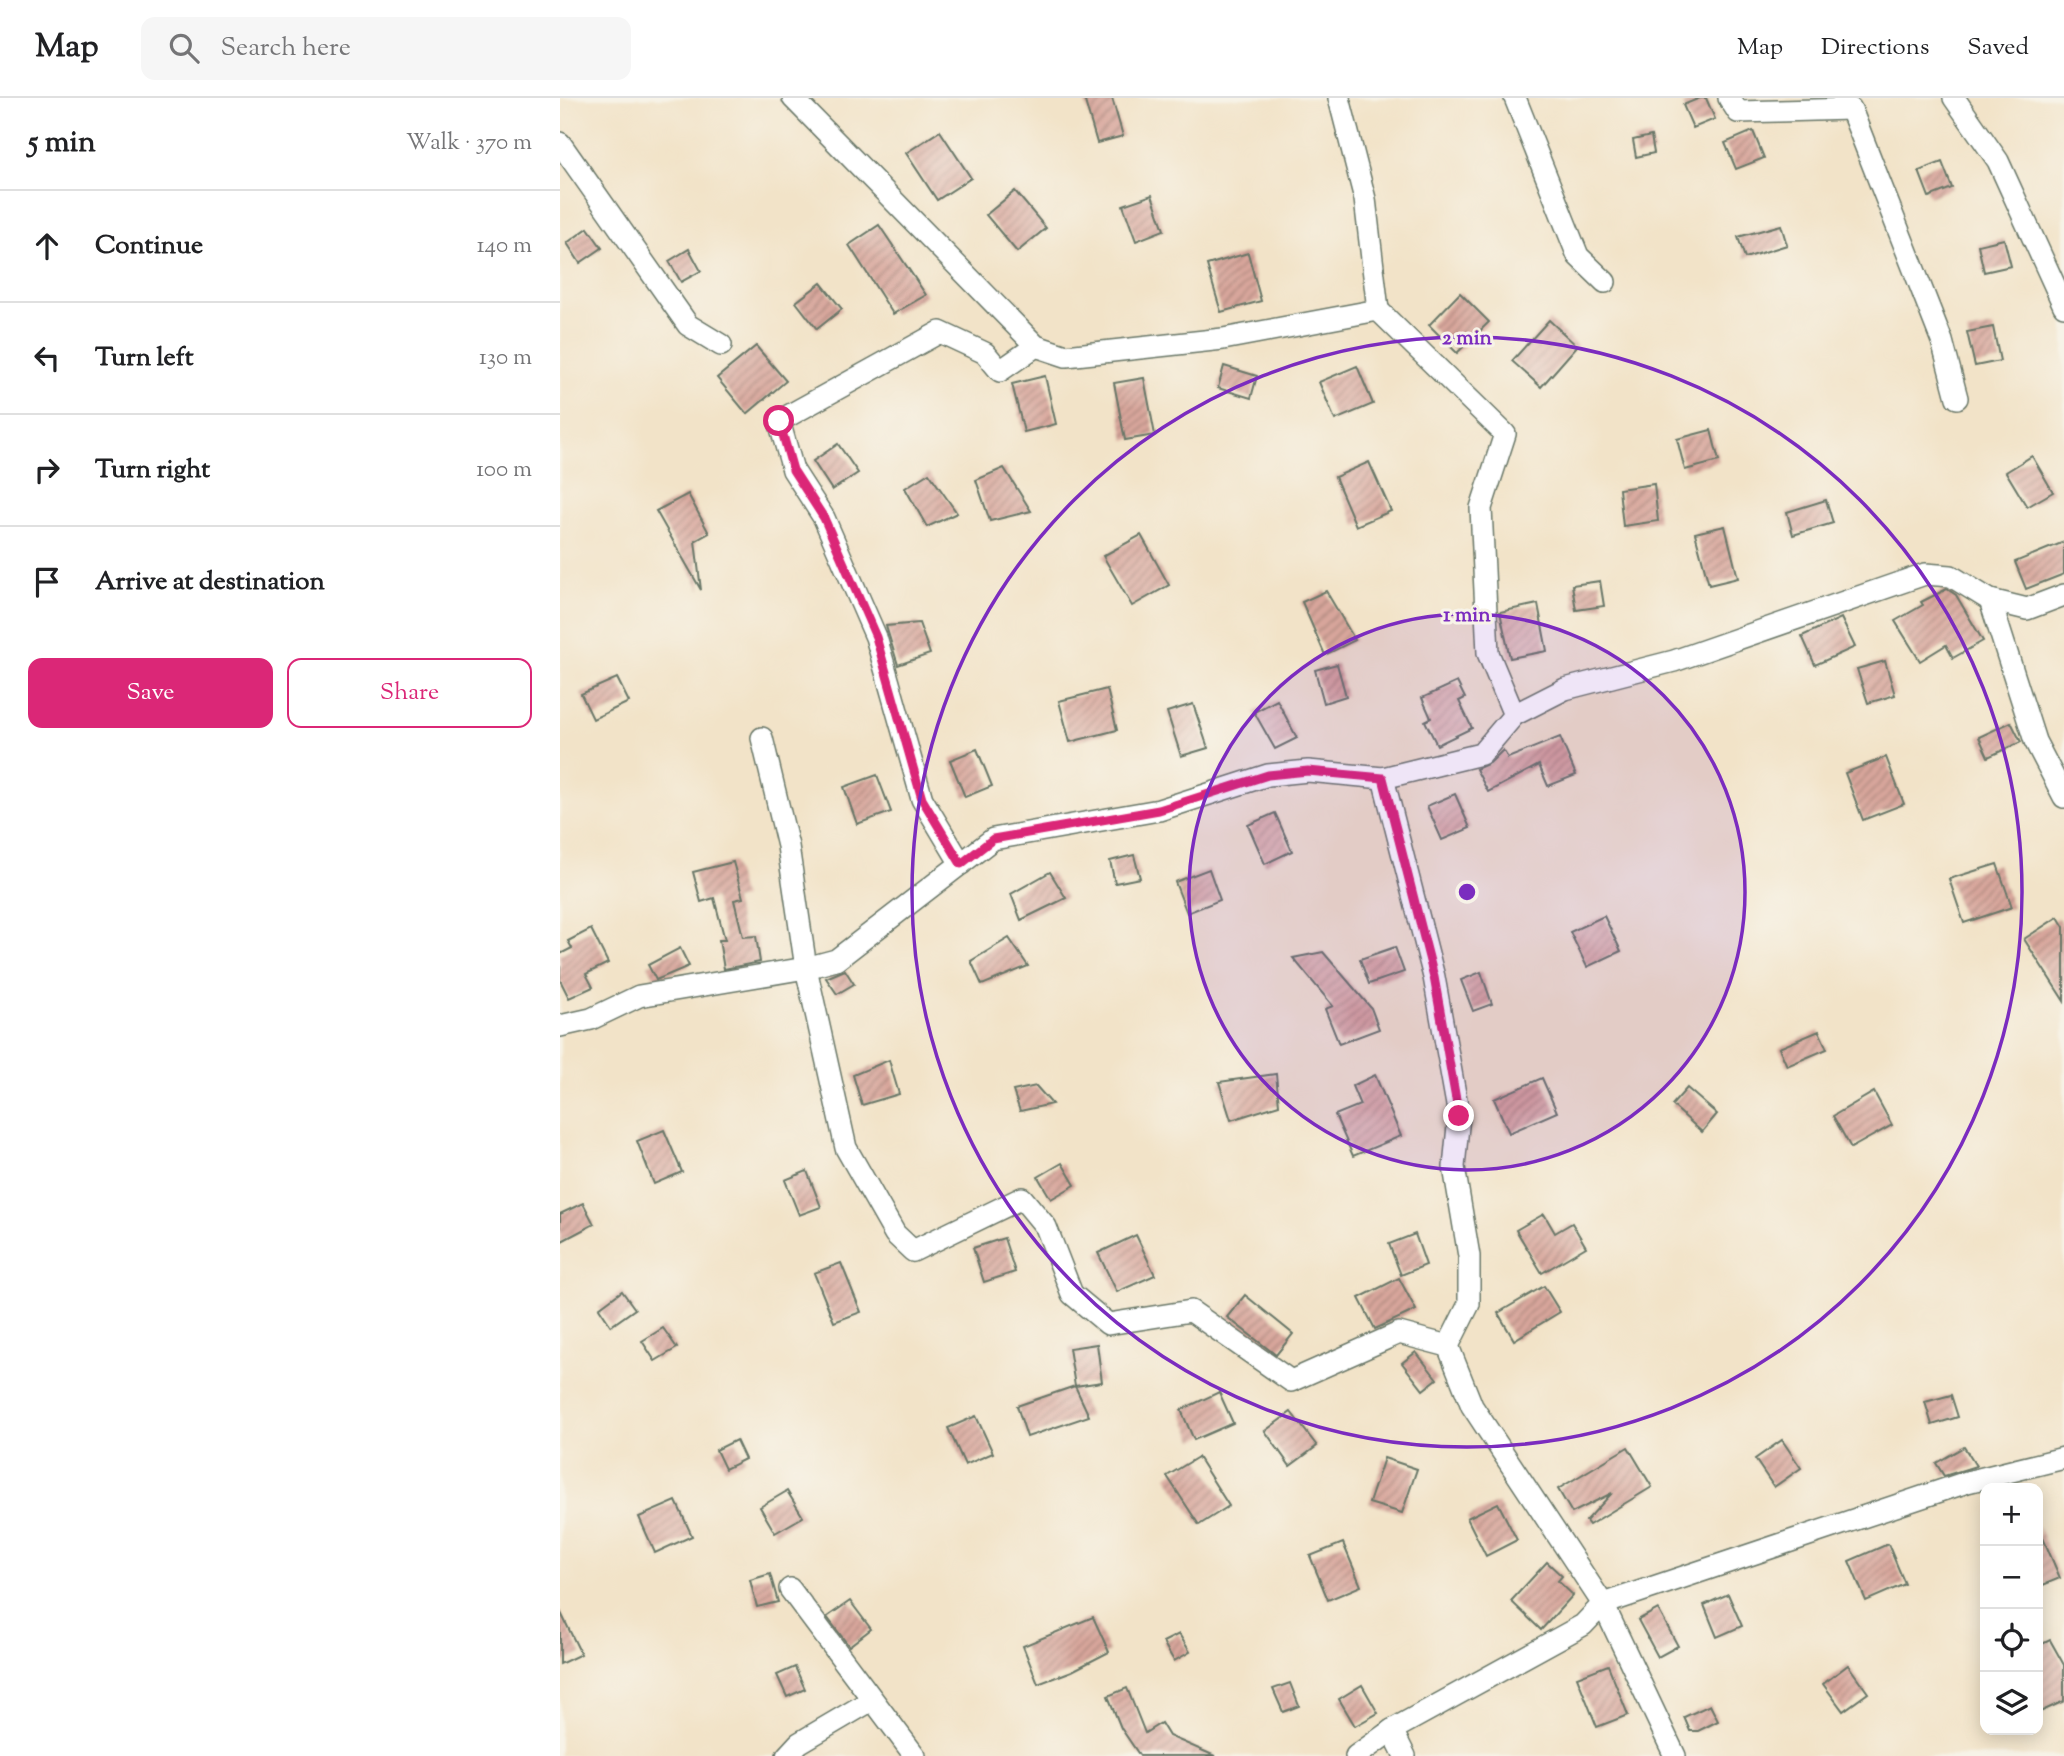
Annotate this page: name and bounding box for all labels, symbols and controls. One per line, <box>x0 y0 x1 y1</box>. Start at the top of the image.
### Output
search box <box>141 17 631 80</box>
text: Map <box>35 24 99 72</box>
icon: search <box>165 29 203 67</box>
text: Search here <box>221 30 351 67</box>
text: Map <box>1737 31 1783 65</box>
text: Directions <box>1821 31 1929 65</box>
text: Saved <box>1967 31 2029 65</box>
text: 5 min <box>28 122 96 165</box>
text: Walk · 370 m <box>406 127 532 160</box>
icon: ahead <box>28 227 66 265</box>
text: Continue <box>95 228 203 265</box>
text: 140 m <box>477 230 532 263</box>
text: 2 min <box>1442 324 1493 354</box>
icon: left <box>28 339 66 377</box>
text: Turn left <box>95 340 194 377</box>
text: 130 m <box>479 342 532 375</box>
route start <box>763 405 794 436</box>
icon: right <box>28 451 66 489</box>
text: Turn right <box>95 452 210 489</box>
text: 100 m <box>476 454 532 487</box>
icon: arrive <box>28 563 66 601</box>
text: Arrive at destination <box>95 564 325 601</box>
text: 1 min <box>1443 601 1491 631</box>
button: Save <box>28 658 273 728</box>
button: Share <box>287 658 532 728</box>
centre of rings <box>1455 880 1479 904</box>
route end <box>1443 1100 1474 1131</box>
map controls <box>1980 1483 2043 1735</box>
button: + <box>1980 1483 2043 1546</box>
button: − <box>1980 1546 2043 1609</box>
button: locate <box>1980 1609 2043 1672</box>
button: layers <box>1980 1672 2043 1735</box>

